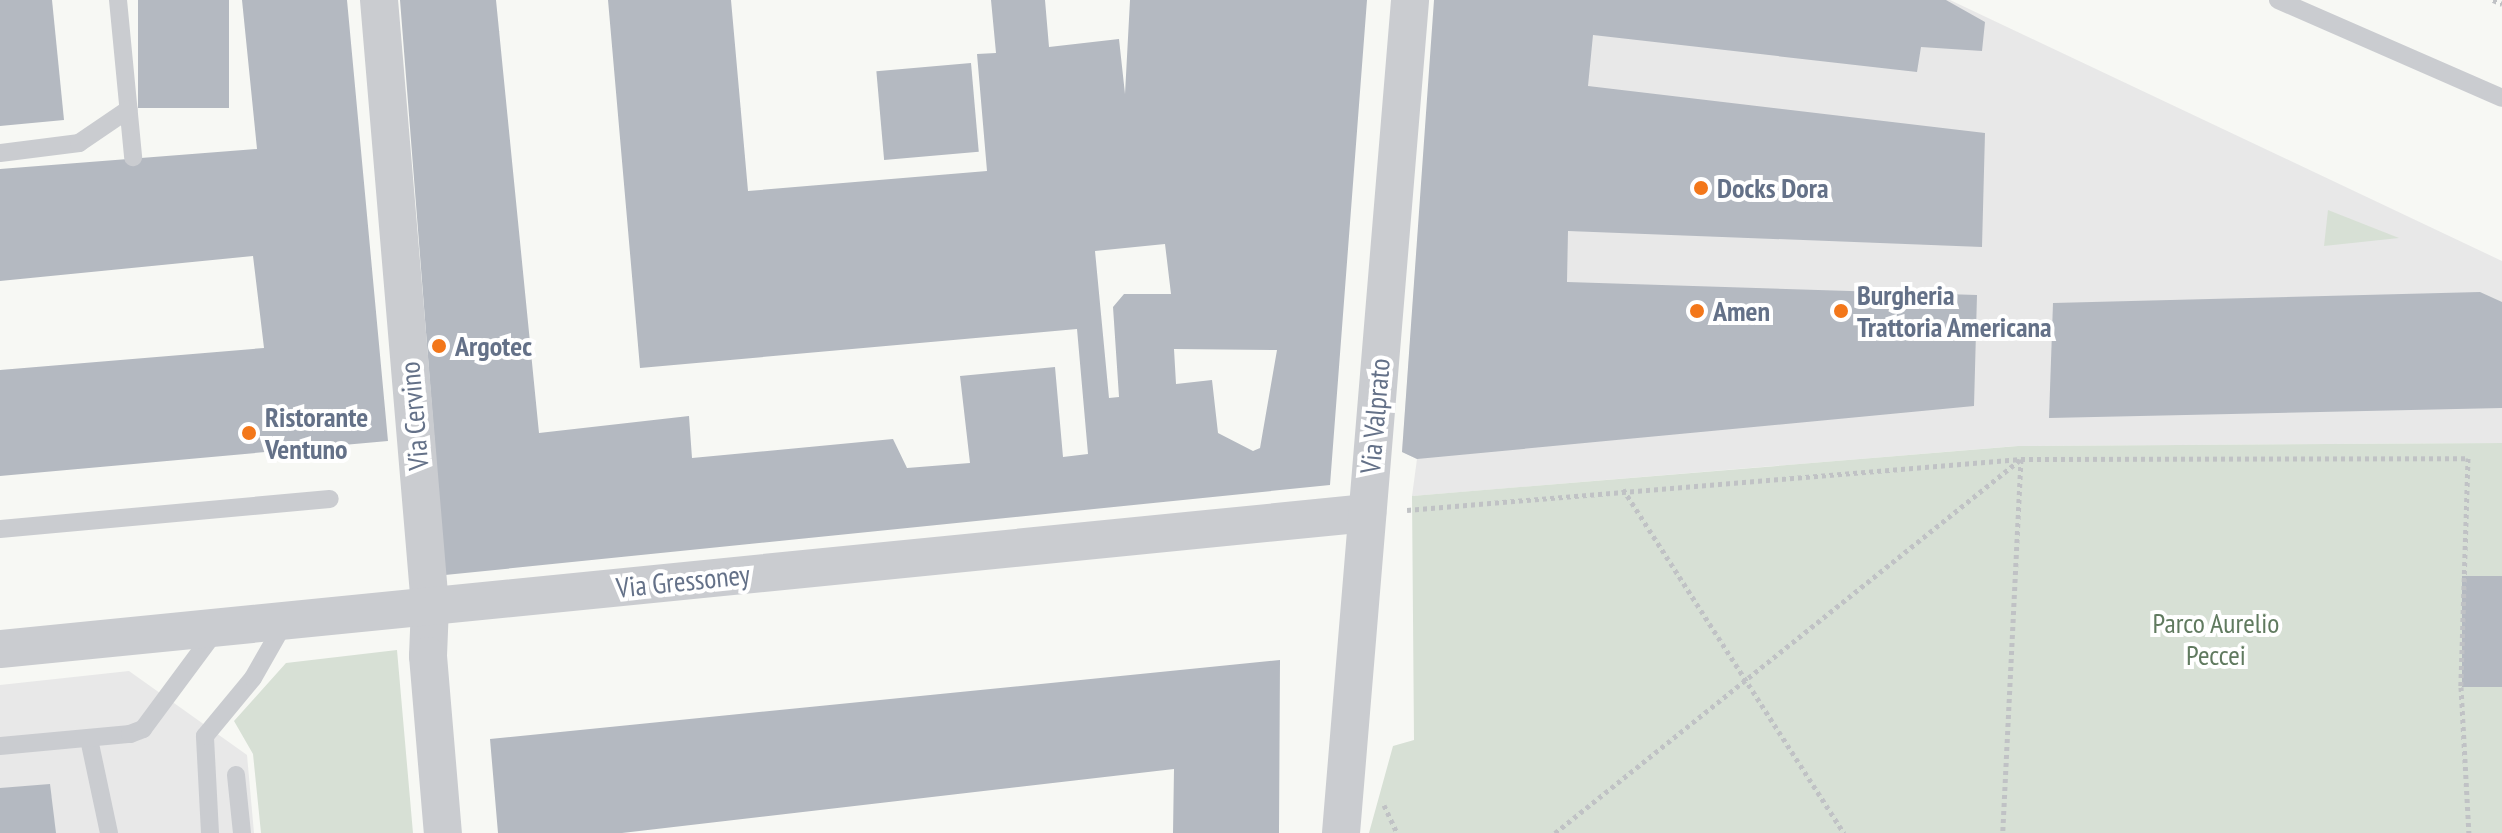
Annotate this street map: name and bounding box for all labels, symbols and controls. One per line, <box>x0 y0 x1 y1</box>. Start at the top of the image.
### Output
place label: Docks Dora <box>1717 171 1829 205</box>
marker: Docks Dora <box>1692 179 1710 197</box>
place label: Burgheria Trattoria Americana <box>1857 278 2053 344</box>
place label: Amen <box>1713 294 1770 328</box>
marker: Amen <box>1688 302 1706 320</box>
marker: Burgheria Trattoria Americana <box>1832 302 1850 320</box>
place label: Argotec <box>455 329 532 363</box>
marker: Argotec <box>430 337 448 355</box>
street label: Via Valprato <box>1353 357 1397 475</box>
street label: Via Cervino <box>393 360 435 472</box>
place label: Ristorante Ventuno <box>265 400 368 466</box>
marker: Ristorante Ventuno <box>240 424 258 442</box>
street label: Via Gressoney <box>615 557 751 605</box>
park label: Parco Aurelio Peccei <box>2152 606 2280 672</box>

